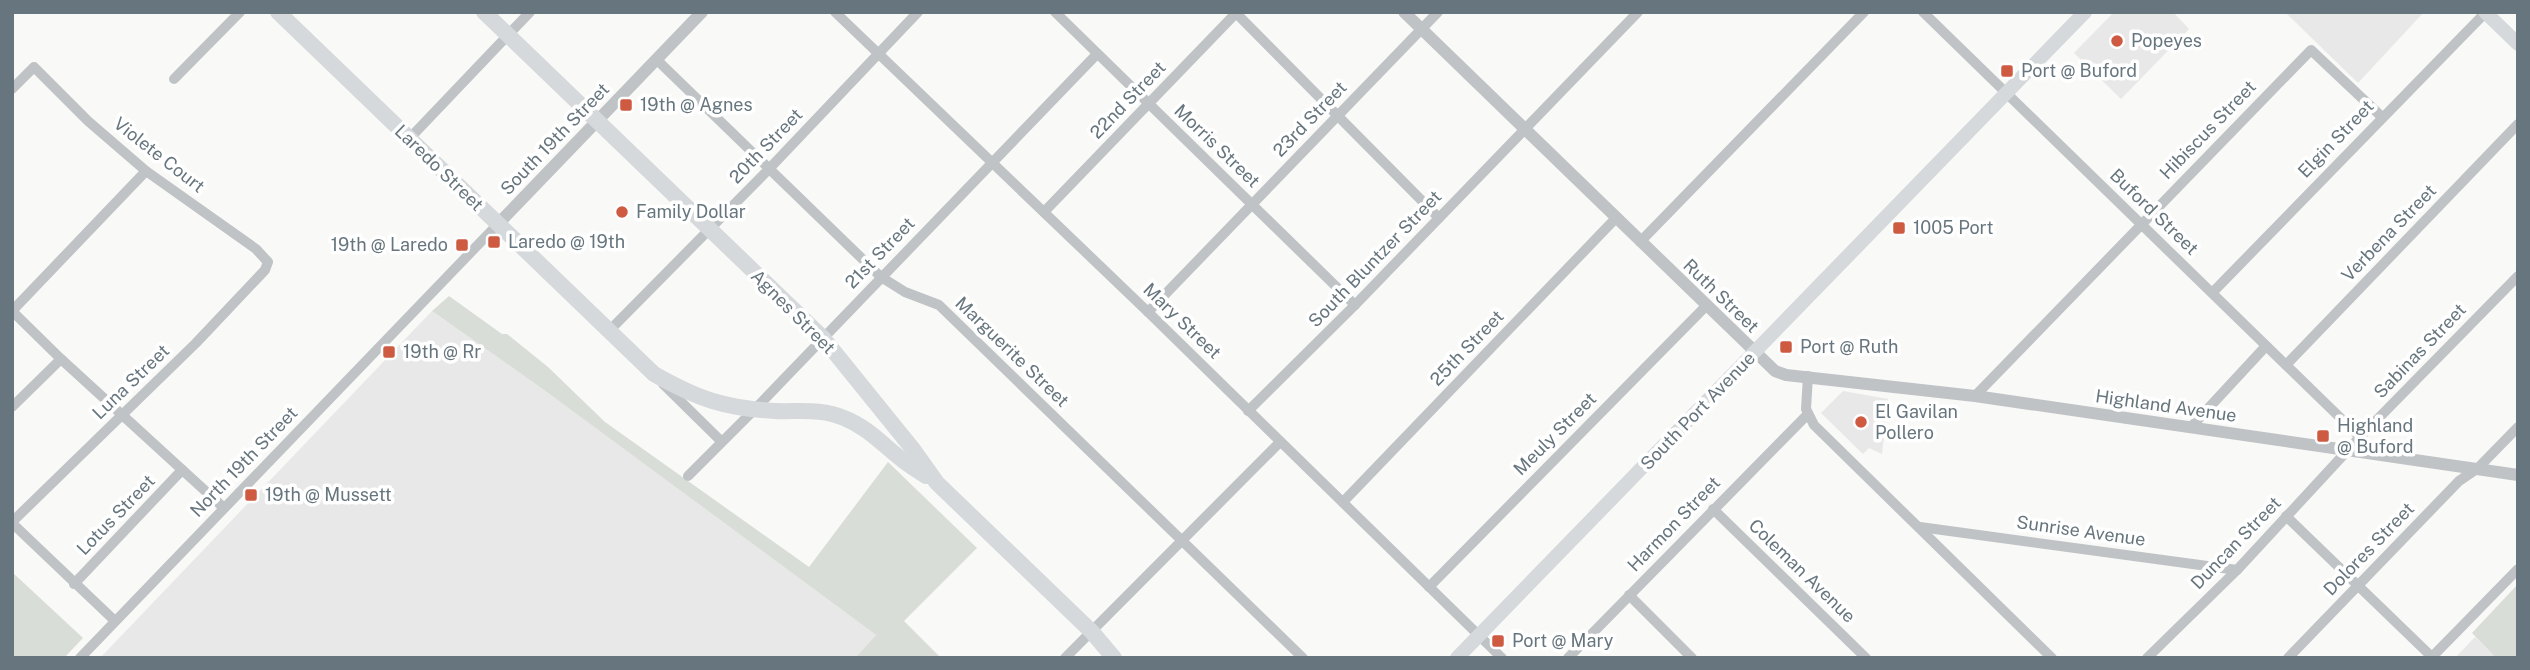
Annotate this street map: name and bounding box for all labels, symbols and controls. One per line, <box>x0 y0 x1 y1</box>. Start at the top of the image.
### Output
place label: Popeyes <box>2131 30 2202 51</box>
marker: Popeyes <box>2109 33 2125 49</box>
street label: 22nd Street <box>1086 57 1170 143</box>
place label: Port @ Buford <box>2021 60 2137 81</box>
marker: Port @ Buford <box>1999 63 2015 79</box>
street label: Hibiscus Street <box>2155 76 2260 183</box>
street label: 23rd Street <box>1269 77 1351 161</box>
street label: South 19th Street <box>496 78 613 199</box>
place label: 19th @ Agnes <box>640 94 753 115</box>
street label: Elgin Street <box>2293 95 2378 182</box>
marker: 19th @ Agnes <box>618 97 634 113</box>
street label: Morris Street <box>1170 100 1264 192</box>
street label: 20th Street <box>725 104 807 188</box>
street label: Violete Court <box>110 113 209 197</box>
street label: Laredo Street <box>391 120 488 215</box>
street label: Buford Street <box>2106 164 2203 259</box>
street label: Verbena Street <box>2337 180 2440 286</box>
street label: South Bluntzer Street <box>1304 186 1445 331</box>
place label: Family Dollar <box>636 201 746 222</box>
marker: Family Dollar <box>614 204 630 220</box>
street label: 21st Street <box>841 213 919 293</box>
place label: 1005 Port <box>1913 217 1993 238</box>
marker: 1005 Port <box>1891 220 1907 236</box>
place label: Laredo @ 19th <box>508 231 625 252</box>
place label: 19th @ Laredo <box>331 234 448 255</box>
marker: Laredo @ 19th <box>486 234 502 250</box>
marker: 19th @ Laredo <box>454 237 470 253</box>
street label: Ruth Street <box>1679 254 1763 337</box>
street label: Agnes Street <box>747 265 840 358</box>
street label: Mary Street <box>1139 278 1225 363</box>
street label: Marguerite Street <box>951 292 1073 411</box>
street label: Sabinas Street <box>2369 299 2470 402</box>
street label: 25th Street <box>1426 306 1508 390</box>
place label: Port @ Ruth <box>1800 336 1898 357</box>
marker: Port @ Ruth <box>1778 339 1794 355</box>
street label: Luna Street <box>88 340 173 423</box>
place label: 19th @ Rr <box>403 341 481 362</box>
marker: 19th @ Rr <box>381 344 397 360</box>
street label: South Port Avenue <box>1636 347 1759 474</box>
street label: Highland Avenue <box>2094 385 2238 426</box>
street label: Meuly Street <box>1509 388 1600 479</box>
place label: El Gavilan Pollero <box>1875 401 1958 443</box>
street label: North 19th Street <box>186 402 302 521</box>
marker: El Gavilan Pollero <box>1853 414 1869 430</box>
place label: Highland @ Buford <box>2337 415 2414 457</box>
marker: Highland @ Buford <box>2315 428 2331 444</box>
street label: Lotus Street <box>72 470 159 559</box>
street label: Harmon Street <box>1623 472 1724 575</box>
place label: 19th @ Mussett <box>265 484 392 505</box>
marker: 19th @ Mussett <box>243 487 259 503</box>
street label: Duncan Street <box>2186 492 2285 593</box>
street label: Dolores Street <box>2319 498 2418 599</box>
street label: Sunrise Avenue <box>2015 511 2147 550</box>
street label: Coleman Avenue <box>1745 515 1860 627</box>
place label: Port @ Mary <box>1512 630 1614 651</box>
marker: Port @ Mary <box>1490 633 1506 649</box>

